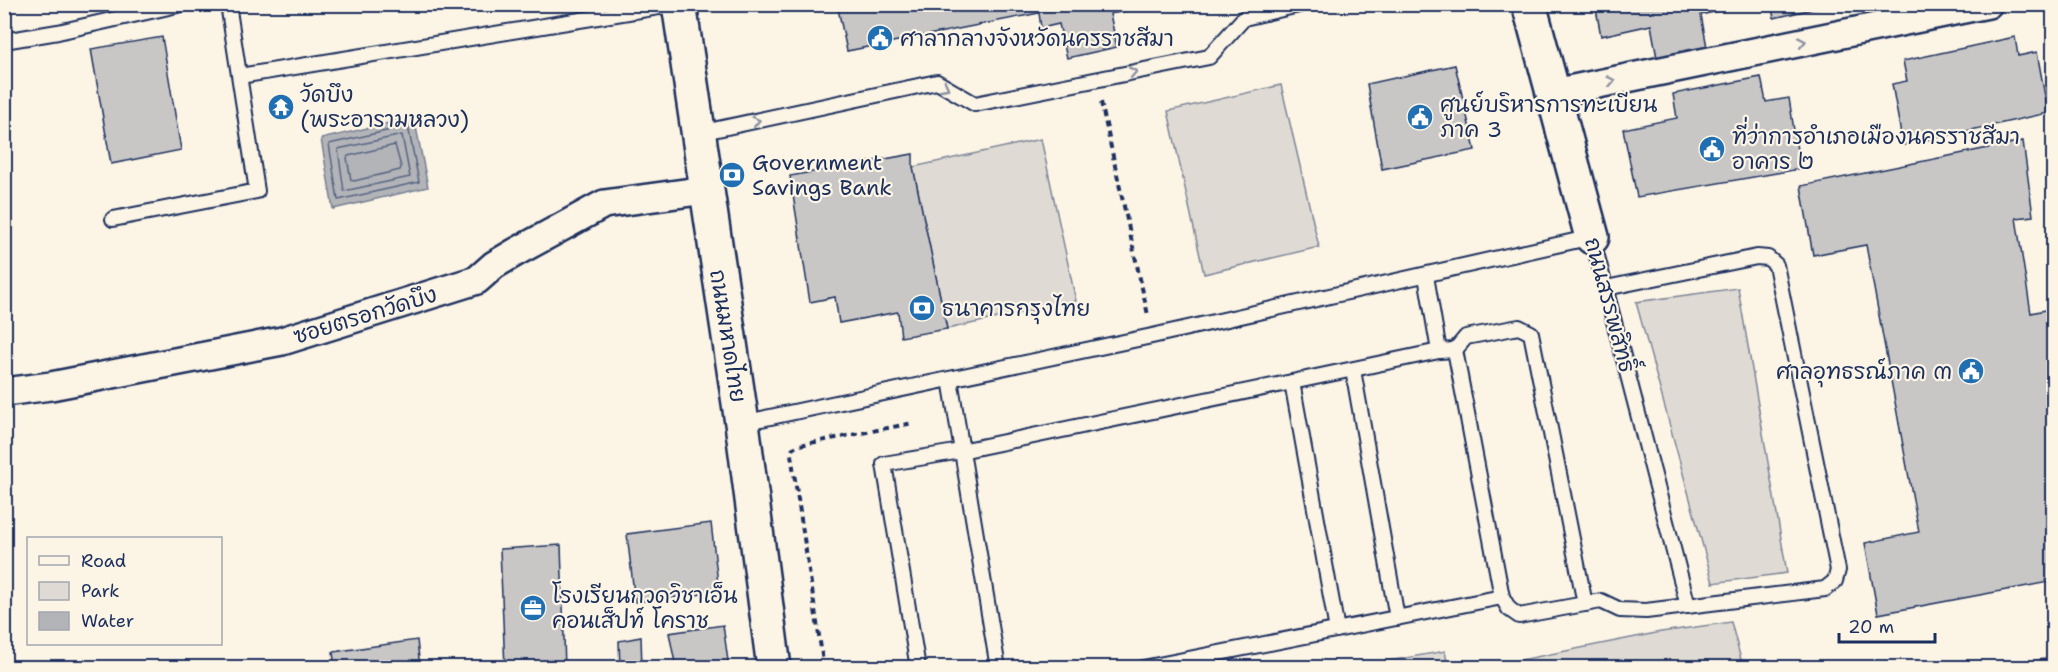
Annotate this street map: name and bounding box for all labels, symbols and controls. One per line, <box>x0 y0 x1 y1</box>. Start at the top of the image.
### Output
public building icon: ศาลากลางจังหวัดนครราชสีมา <box>865 23 895 53</box>
place label: ศาลากลางจังหวัดนครราชสีมา <box>900 24 1174 53</box>
one-way arrow <box>1797 36 1807 49</box>
one-way arrow <box>1127 66 1137 79</box>
one-way arrow <box>1606 75 1616 88</box>
place label: วัดบึง (พระอารามหลวง) <box>300 80 469 134</box>
one-way arrow <box>939 80 950 91</box>
place label: ศูนย์บริหารการทะเบียน ภาค 3 <box>1440 90 1658 144</box>
temple icon: วัดบึง (พระอารามหลวง) <box>266 92 296 122</box>
public building icon: ศูนย์บริหารการทะเบียน ภาค 3 <box>1405 102 1435 132</box>
one-way arrow <box>751 115 761 128</box>
place label: ที่ว่าการอำเภอเมืองนครราชสีมา อาคาร ๒ <box>1732 116 2020 176</box>
public building icon: ที่ว่าการอำเภอเมืองนครราชสีมา อาคาร ๒ <box>1697 134 1727 164</box>
place label: Government Savings Bank <box>752 148 892 202</box>
bank icon: Government Savings Bank <box>717 160 747 190</box>
street label: ถนนสรรพสิทธิ์ <box>1578 233 1647 376</box>
street label: ถนนมหาดไทย <box>703 267 753 405</box>
street label: ซอยตรอกวัดบึง <box>290 279 440 351</box>
bank icon: ธนาคารกรุงไทย <box>907 293 937 323</box>
place label: ธนาคารกรุงไทย <box>942 294 1090 325</box>
public building icon: ศาลอุทธรณ์ภาค ๓ <box>1956 356 1986 386</box>
place label: ศาลอุทธรณ์ภาค ๓ <box>1776 357 1952 388</box>
legend <box>27 537 222 645</box>
text: Road <box>81 549 126 573</box>
text: Park <box>81 579 120 603</box>
place label: โรงเรียนกวดวิชาเอ็น คอนเส็ปท์ โคราช <box>552 581 738 635</box>
office icon: โรงเรียนกวดวิชาเอ็น คอนเส็ปท์ โคราช <box>518 593 548 623</box>
scale bar <box>1839 606 1935 644</box>
text: Water <box>81 609 134 633</box>
text: 20 m <box>1848 615 1894 639</box>

